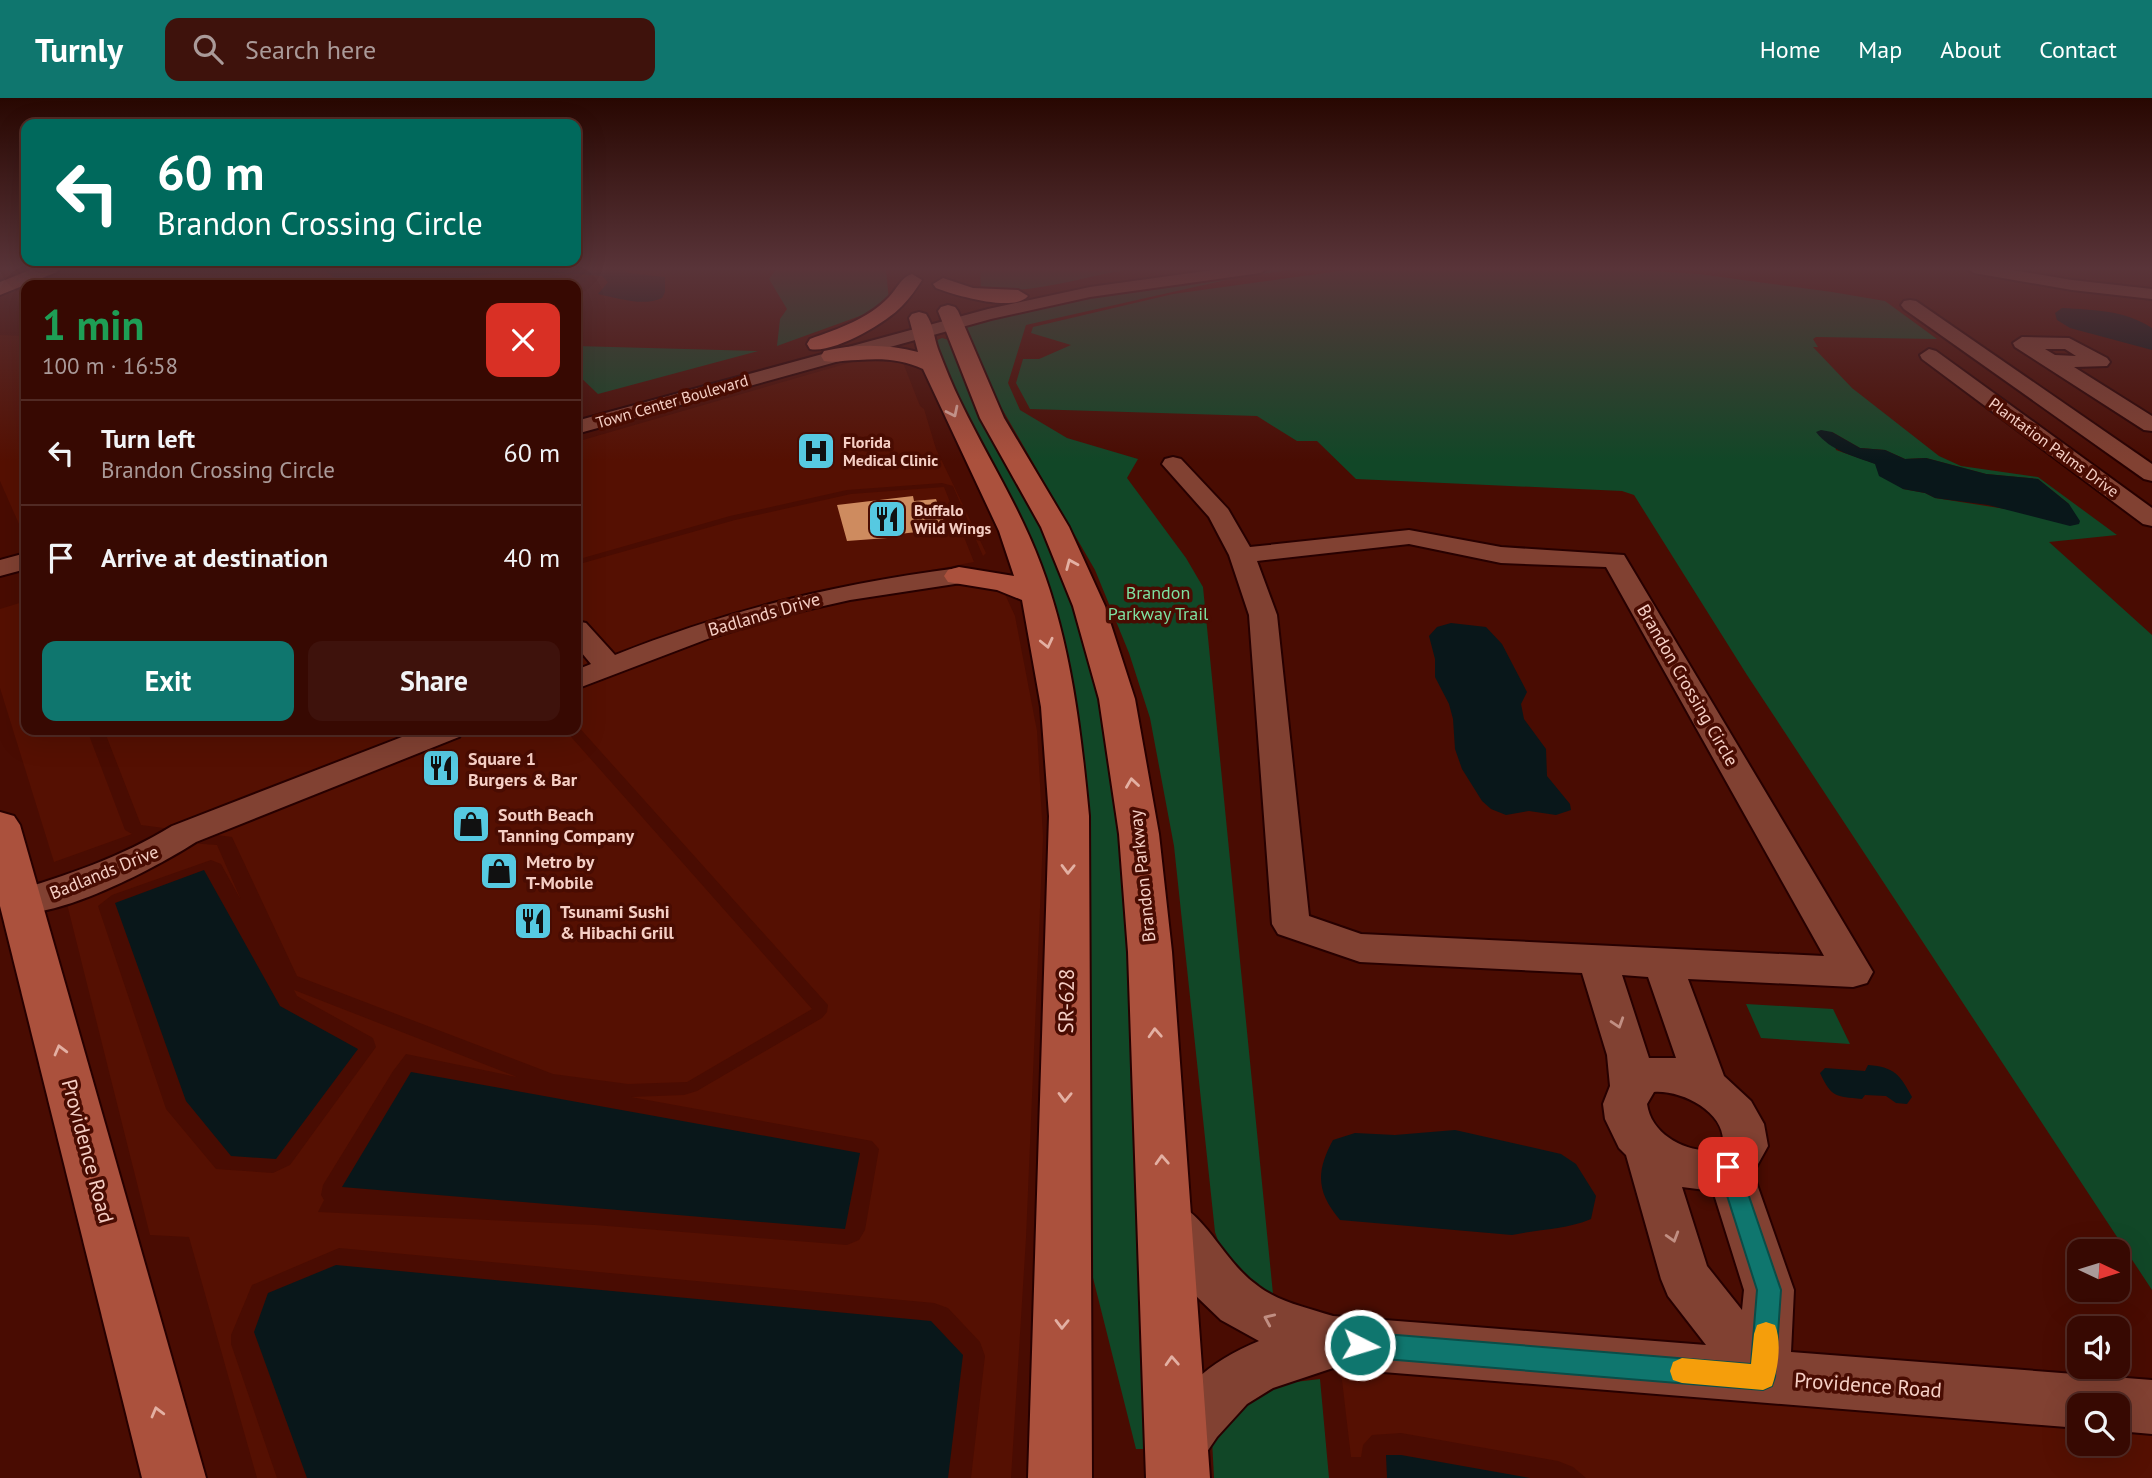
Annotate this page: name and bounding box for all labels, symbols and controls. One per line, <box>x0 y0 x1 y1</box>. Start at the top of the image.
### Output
search box <box>165 18 655 81</box>
text: Turnly <box>35 28 123 71</box>
icon: search <box>189 30 227 68</box>
text: Search here <box>245 33 376 66</box>
text: Home <box>1760 34 1820 65</box>
text: Map <box>1858 34 1902 65</box>
text: About <box>1940 34 2001 65</box>
text: Contact <box>2039 34 2117 65</box>
text: 60 m <box>157 140 264 204</box>
icon: left <box>42 147 133 238</box>
text: Brandon Crossing Circle <box>157 202 483 244</box>
text: 1 min <box>42 297 144 352</box>
button: close <box>486 303 560 377</box>
text: 100 m · 16:58 <box>42 351 178 380</box>
street label: Town Center Boulevard <box>594 370 750 432</box>
street label: Plantation Palms Drive <box>1985 393 2123 501</box>
one-way arrow <box>944 405 958 417</box>
text: Turn left <box>101 422 195 455</box>
hospital icon: Florida Medical Clinic <box>795 430 837 472</box>
place label: Florida Medical Clinic <box>843 432 938 470</box>
icon: left <box>42 434 80 472</box>
text: 60 m <box>504 436 560 469</box>
text: Brandon Crossing Circle <box>101 455 335 484</box>
restaurant icon: Buffalo Wild Wings <box>866 498 908 540</box>
place label: Buffalo Wild Wings <box>914 500 991 538</box>
icon: arrive <box>42 539 80 577</box>
text: Arrive at destination <box>101 541 328 574</box>
text: 40 m <box>504 541 560 574</box>
one-way arrow <box>1065 559 1079 571</box>
park label: Brandon Parkway Trail <box>1108 581 1209 625</box>
street label: Badlands Drive <box>705 587 823 641</box>
street label: Brandon Crossing Circle <box>1632 600 1744 770</box>
one-way arrow <box>1039 637 1054 649</box>
button: Exit <box>42 641 294 721</box>
button: Share <box>308 641 560 721</box>
restaurant icon: Square 1 Burgers & Bar <box>420 747 462 789</box>
place label: Square 1 Burgers & Bar <box>468 747 578 791</box>
one-way arrow <box>1124 777 1139 788</box>
shop icon: South Beach Tanning Company <box>450 803 492 845</box>
place label: South Beach Tanning Company <box>498 803 635 847</box>
street label: Brandon Parkway <box>1124 808 1160 943</box>
street label: Badlands Drive <box>46 840 162 904</box>
shop icon: Metro by T-Mobile <box>478 850 520 892</box>
place label: Metro by T-Mobile <box>526 850 595 894</box>
one-way arrow <box>1060 864 1076 875</box>
restaurant icon: Tsunami Sushi & Hibachi Grill <box>512 900 554 942</box>
place label: Tsunami Sushi & Hibachi Grill <box>560 900 675 944</box>
street label: SR-628 <box>1052 968 1080 1034</box>
one-way arrow <box>1610 1017 1624 1029</box>
one-way arrow <box>1147 1028 1162 1039</box>
one-way arrow <box>54 1044 69 1056</box>
street label: Providence Road <box>56 1076 120 1226</box>
one-way arrow <box>1057 1091 1072 1102</box>
pin <box>1698 1137 1758 1197</box>
icon: arrive <box>1709 1148 1747 1186</box>
one-way arrow <box>1155 1155 1170 1166</box>
one-way arrow <box>1665 1230 1680 1242</box>
north arrow <box>2067 1239 2130 1302</box>
map controls <box>2067 1239 2130 1456</box>
position arrow <box>1323 1308 1397 1382</box>
one-way arrow <box>1264 1313 1276 1327</box>
button: sound <box>2067 1316 2130 1379</box>
one-way arrow <box>1054 1319 1069 1330</box>
one-way arrow <box>1165 1355 1180 1366</box>
street label: Providence Road <box>1793 1366 1943 1404</box>
button: search <box>2067 1393 2130 1456</box>
one-way arrow <box>151 1406 165 1418</box>

